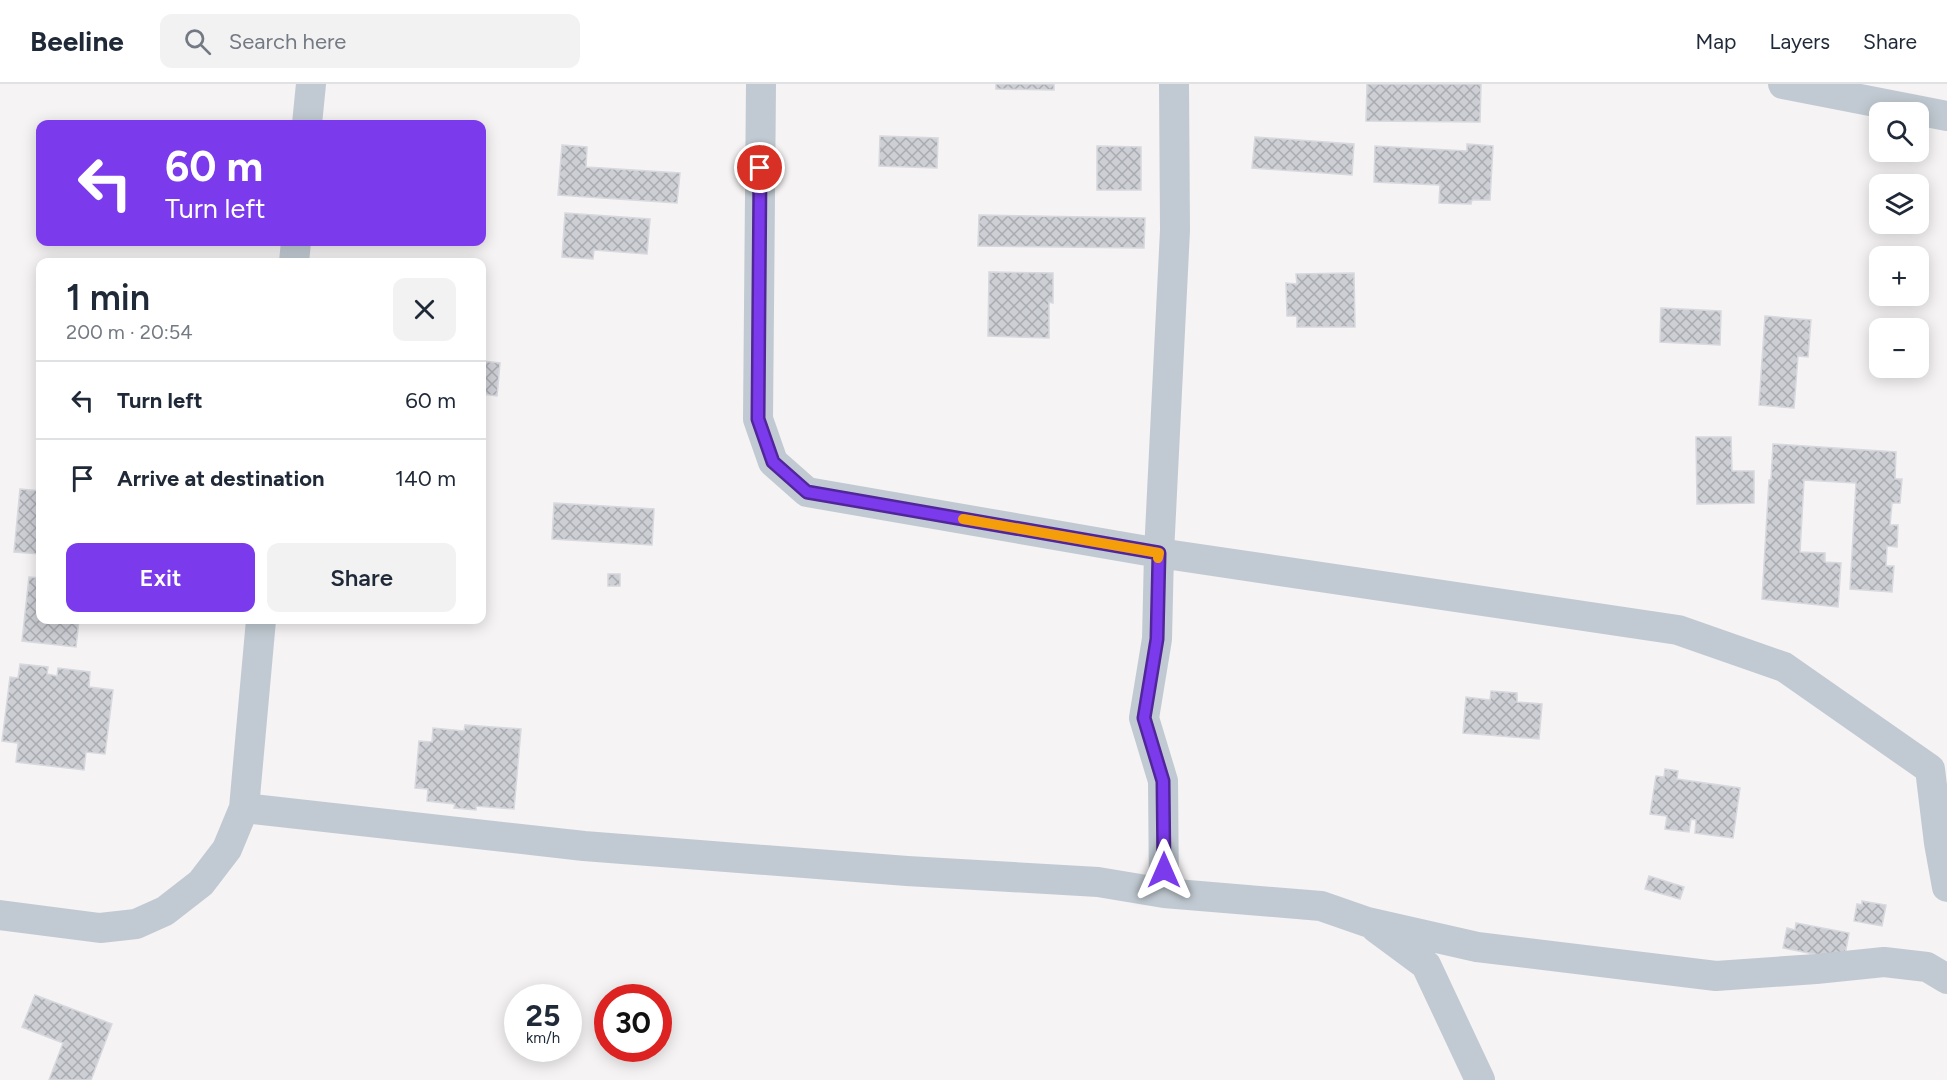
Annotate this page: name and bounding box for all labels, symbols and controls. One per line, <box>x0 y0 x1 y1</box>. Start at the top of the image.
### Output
search box <box>160 14 580 68</box>
text: Beeline <box>30 24 124 58</box>
icon: search <box>181 25 214 58</box>
text: Search here <box>229 28 346 55</box>
text: Map <box>1696 29 1736 54</box>
text: Layers <box>1769 29 1830 54</box>
text: Share <box>1863 29 1917 54</box>
map controls <box>1869 102 1929 378</box>
button: search <box>1869 102 1929 162</box>
text: 60 m <box>165 141 263 192</box>
pin <box>734 142 785 193</box>
icon: left <box>66 144 144 222</box>
icon: arrive <box>743 151 776 184</box>
button: layers <box>1869 174 1929 234</box>
text: Turn left <box>165 192 265 225</box>
button: + <box>1869 246 1929 306</box>
text: 1 min <box>66 276 150 319</box>
button: close <box>393 278 456 341</box>
button: − <box>1869 318 1929 378</box>
text: 200 m · 20:54 <box>66 320 193 344</box>
icon: left <box>66 384 99 417</box>
text: Turn left <box>117 387 203 414</box>
text: 60 m <box>405 387 456 414</box>
icon: arrive <box>66 462 99 495</box>
text: Arrive at destination <box>117 465 325 492</box>
text: 140 m <box>395 465 456 492</box>
button: Exit <box>66 543 255 612</box>
button: Share <box>267 543 456 612</box>
position arrow <box>1132 838 1196 902</box>
speed limit sign: 30 <box>594 984 672 1062</box>
text: 25 <box>526 997 560 1034</box>
text: km/h <box>526 1029 560 1047</box>

